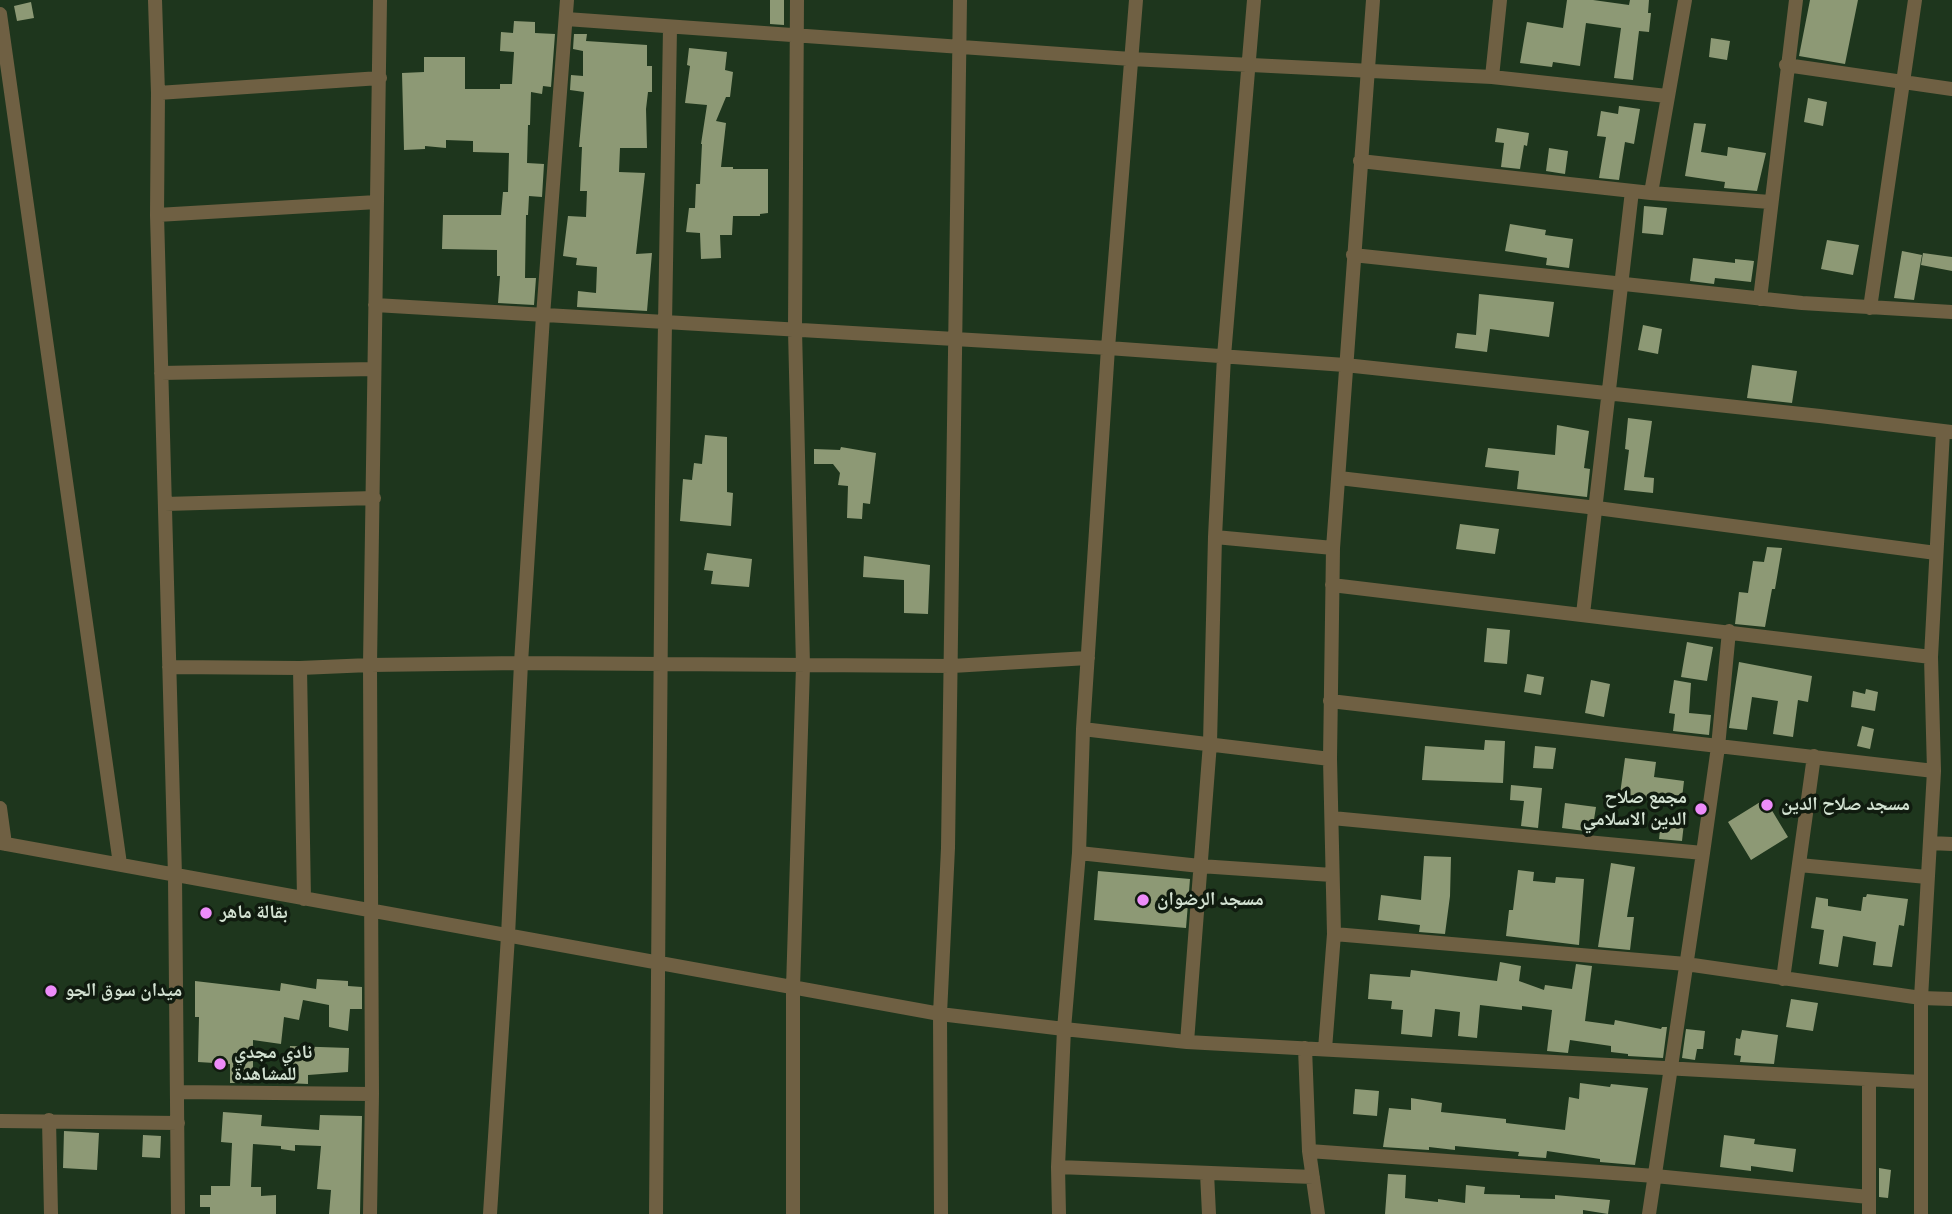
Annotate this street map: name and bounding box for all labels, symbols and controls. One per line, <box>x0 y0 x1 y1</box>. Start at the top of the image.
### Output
place label: مجمع صلاح الدين الاسلامي <box>1583 787 1687 831</box>
place label: مسجد صلاح الدين <box>1781 794 1910 816</box>
marker: مسجد صلاح الدين <box>1759 797 1775 813</box>
marker: مجمع صلاح الدين الاسلامي <box>1693 801 1709 817</box>
place label: مسجد الرضوان <box>1157 889 1264 911</box>
marker: مسجد الرضوان <box>1135 892 1151 908</box>
place label: بقالة ماهر <box>220 902 288 924</box>
marker: بقالة ماهر <box>198 905 214 921</box>
place label: ميدان سوق الجو <box>65 980 182 1002</box>
marker: ميدان سوق الجو <box>43 983 59 999</box>
place label: نادي مجدي للمشاهدة <box>234 1042 312 1086</box>
marker: نادي مجدي للمشاهدة <box>212 1056 228 1072</box>

